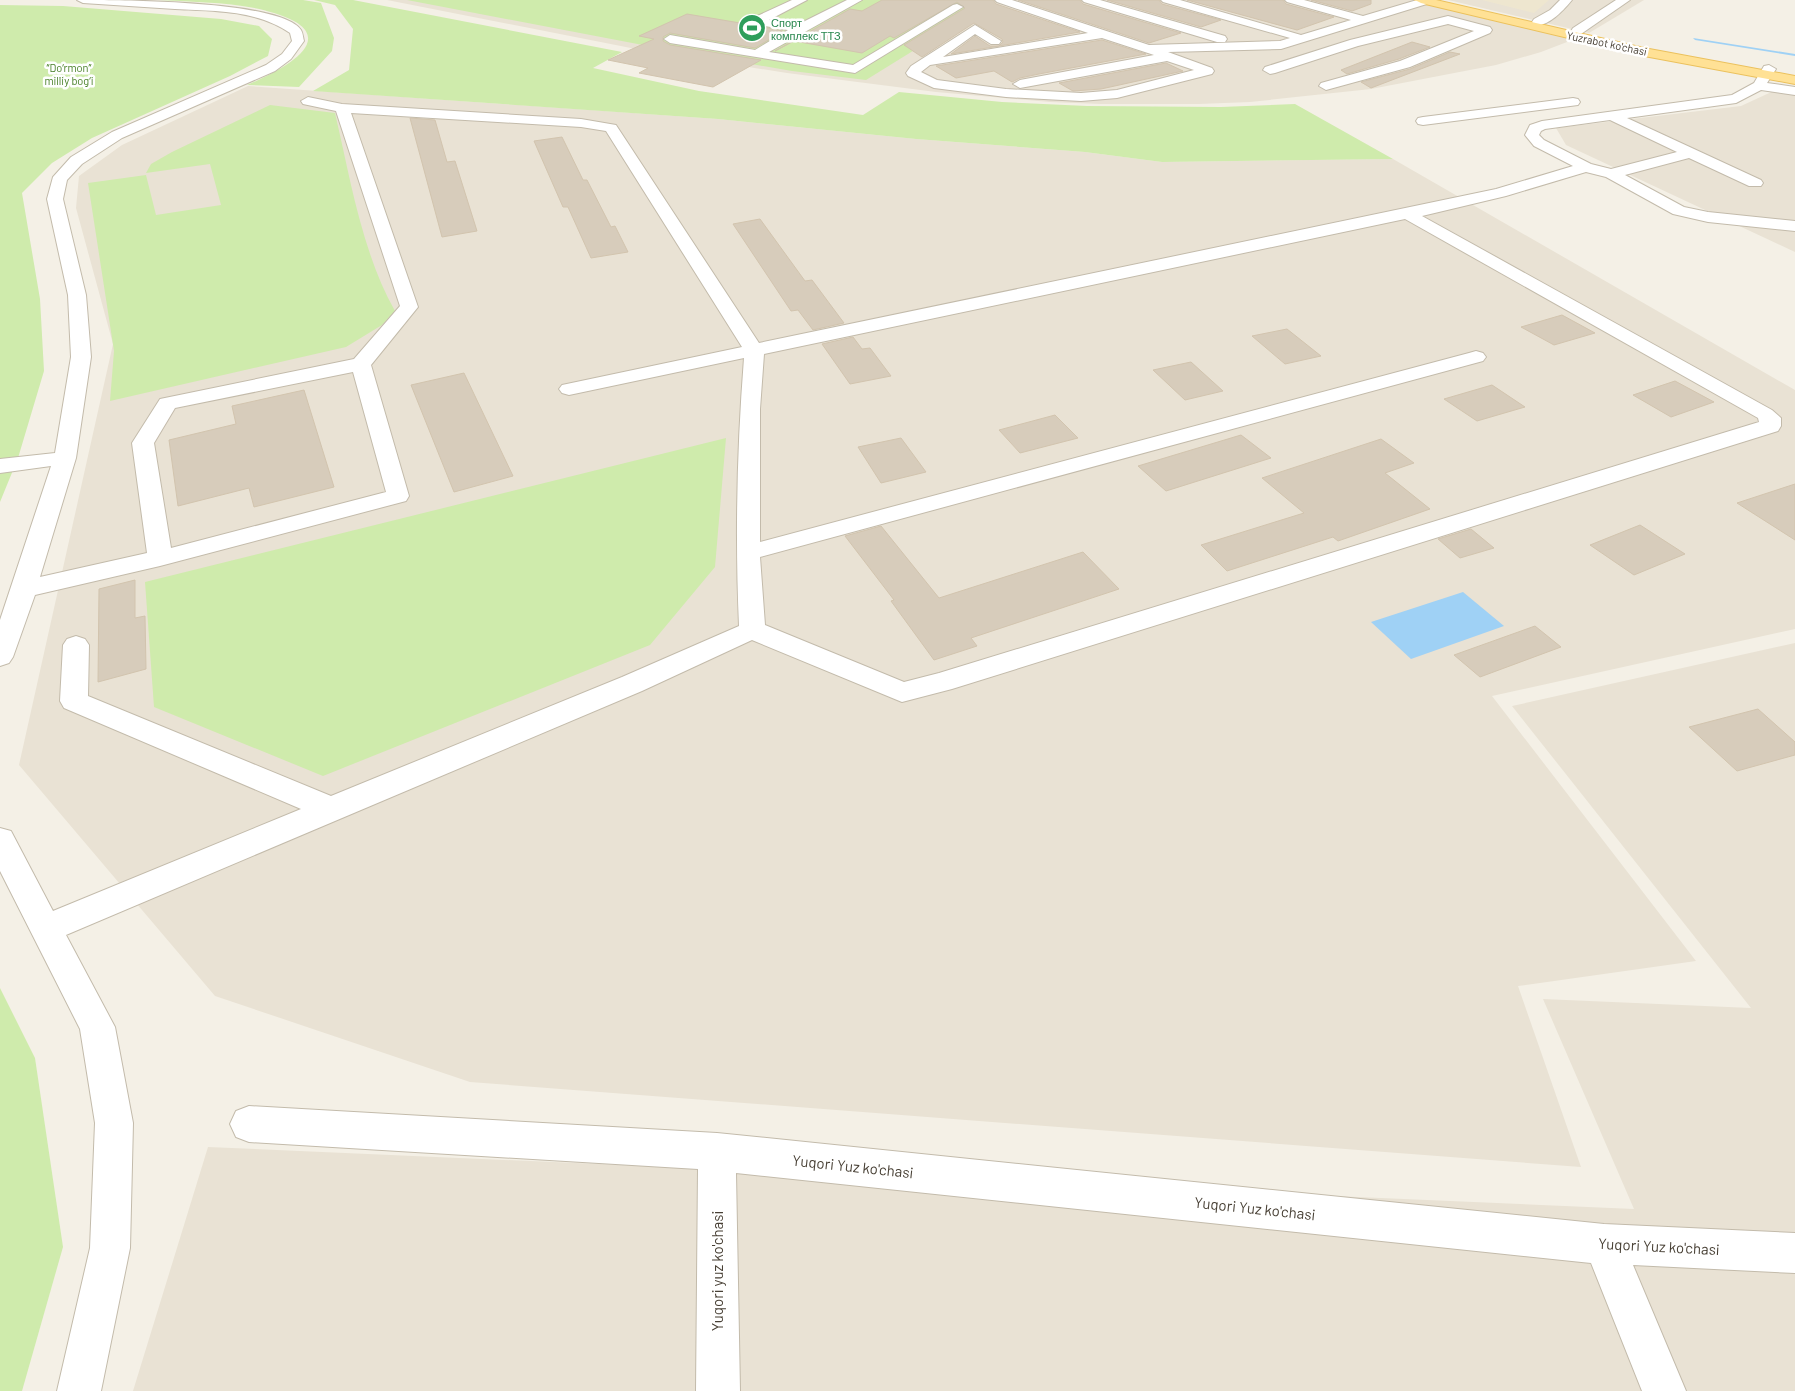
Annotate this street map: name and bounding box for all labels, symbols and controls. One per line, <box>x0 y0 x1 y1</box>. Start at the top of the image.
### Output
sports icon: Спорт комплекс ТТЗ <box>737 13 767 43</box>
place label: Спорт комплекс ТТЗ <box>771 16 841 42</box>
street label: Yuzrabot ko'chasi <box>1566 28 1649 58</box>
park label: “Do‘rmon” milliy bog‘i <box>44 61 94 87</box>
street label: Yuqori Yuz ko'chasi <box>792 1151 914 1181</box>
street label: Yuqori Yuz ko'chasi <box>1194 1193 1316 1223</box>
street label: Yuqori yuz ko'chasi <box>708 1211 726 1331</box>
street label: Yuqori Yuz ko'chasi <box>1598 1234 1720 1258</box>

